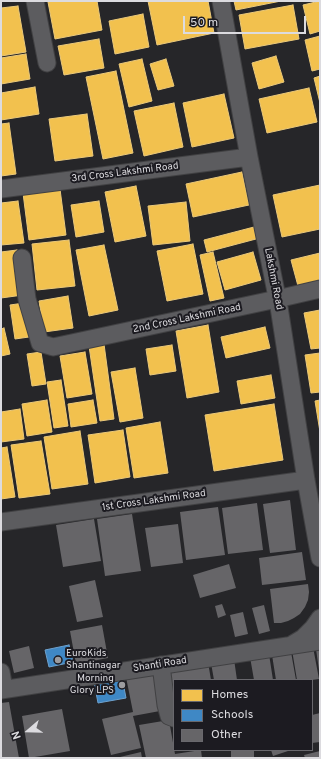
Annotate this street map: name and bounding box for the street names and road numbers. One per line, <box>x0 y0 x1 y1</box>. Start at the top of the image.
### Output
street label: 3rd Cross Lakshmi Road <box>71 160 179 186</box>
street label: Lakshmi Road <box>261 247 285 311</box>
street label: 2nd Cross Lakshmi Road <box>132 302 242 336</box>
street label: 1st Cross Lakshmi Road <box>101 488 207 514</box>
street label: Shanti Road <box>132 655 188 675</box>

